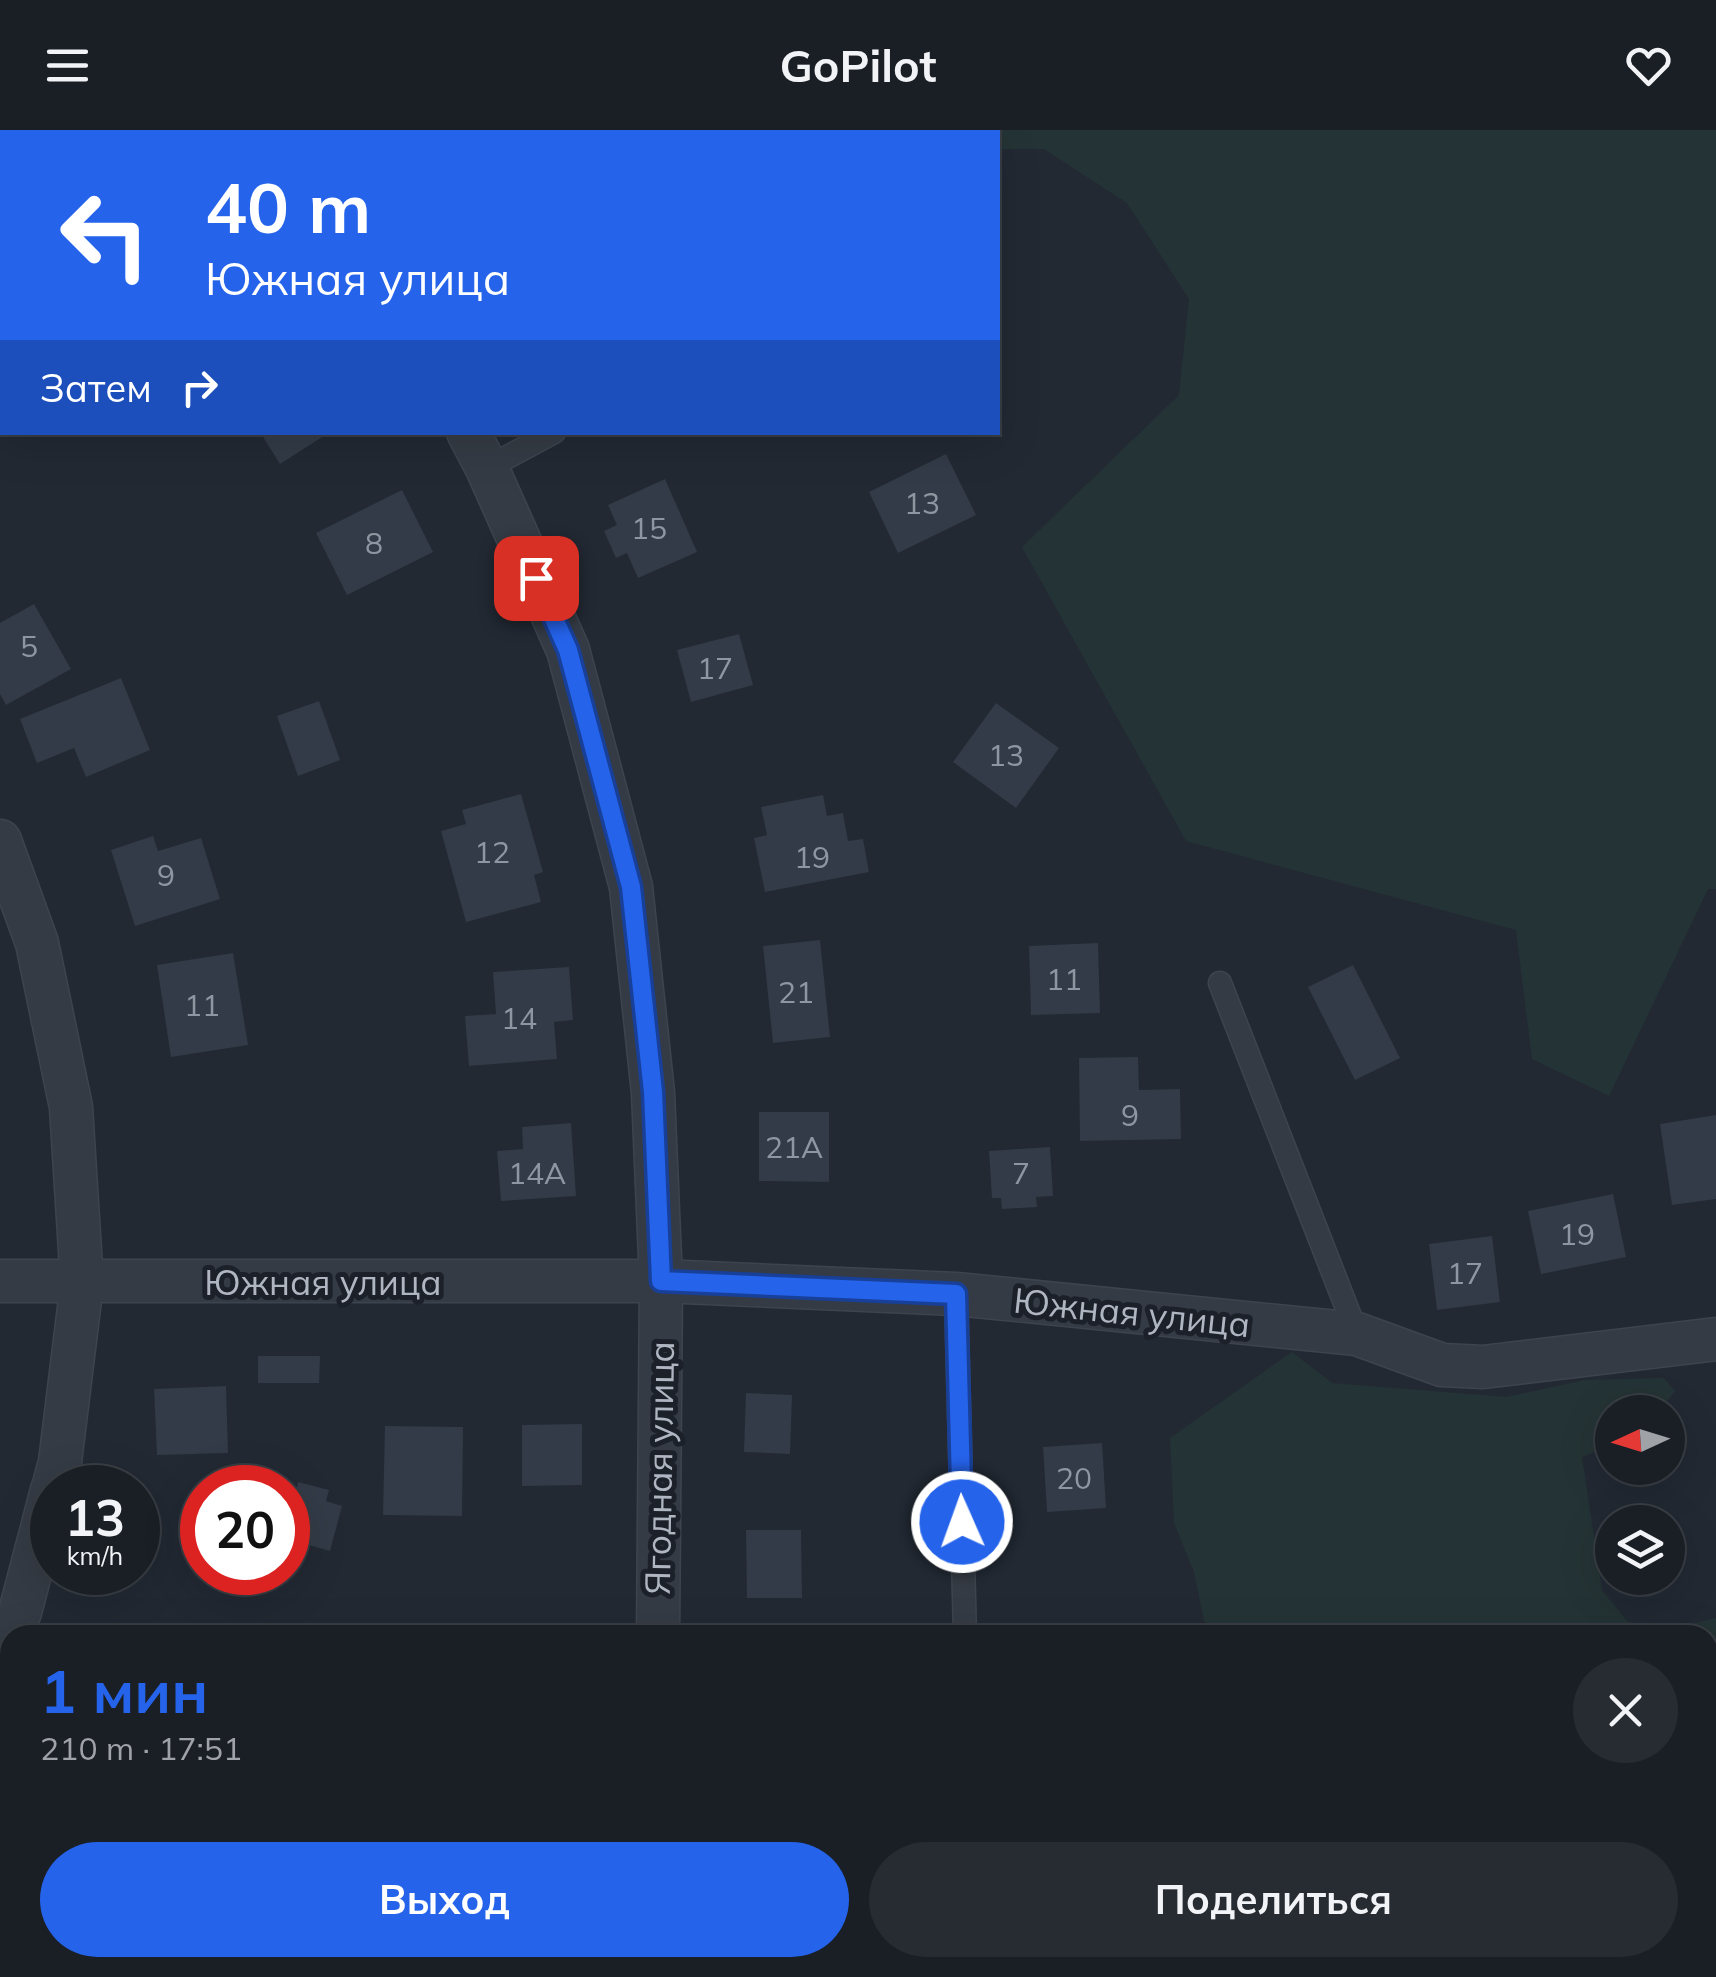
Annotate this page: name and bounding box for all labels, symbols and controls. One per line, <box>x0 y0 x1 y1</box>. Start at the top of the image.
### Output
text: GoPilot <box>780 37 936 93</box>
icon: menu <box>40 38 95 93</box>
icon: heart <box>1621 38 1676 93</box>
text: 40 m <box>205 163 371 251</box>
icon: left <box>40 170 170 300</box>
text: Южная улица <box>205 250 510 306</box>
icon: right <box>172 360 227 415</box>
text: Затем <box>40 364 152 412</box>
house number: 13 <box>904 484 940 522</box>
house number: 15 <box>631 509 667 547</box>
house number: 8 <box>365 524 383 562</box>
pin <box>494 536 579 621</box>
icon: arrive <box>509 551 564 606</box>
house number: 5 <box>20 627 38 665</box>
house number: 17 <box>697 649 733 687</box>
house number: 13 <box>988 736 1024 774</box>
house number: 12 <box>474 833 510 871</box>
house number: 19 <box>794 838 830 876</box>
house number: 9 <box>157 856 175 894</box>
house number: 11 <box>1046 960 1082 998</box>
house number: 21 <box>778 973 814 1011</box>
house number: 11 <box>184 986 220 1024</box>
house number: 14 <box>501 999 537 1037</box>
house number: 9 <box>1121 1096 1139 1134</box>
house number: 21А <box>765 1128 823 1166</box>
house number: 14А <box>508 1154 566 1192</box>
house number: 7 <box>1012 1154 1030 1192</box>
house number: 19 <box>1559 1215 1595 1253</box>
house number: 17 <box>1447 1254 1483 1292</box>
street label: Южная улица <box>204 1260 442 1304</box>
street label: Южная улица <box>1012 1278 1252 1346</box>
street label: Ягодная улица <box>635 1341 683 1595</box>
north arrow <box>1595 1395 1685 1485</box>
map controls <box>1595 1395 1685 1595</box>
house number: 20 <box>1056 1459 1092 1497</box>
speed limit sign: 20 <box>180 1465 310 1595</box>
position arrow <box>910 1470 1014 1574</box>
text: 13 <box>65 1486 125 1549</box>
button: layers <box>1595 1505 1685 1595</box>
text: km/h <box>67 1540 123 1571</box>
text: 1 мин <box>40 1653 208 1728</box>
button: close <box>1573 1658 1678 1763</box>
text: 210 m · 17:51 <box>40 1728 242 1768</box>
button: Выход <box>40 1842 849 1957</box>
button: Поделиться <box>869 1842 1678 1957</box>

